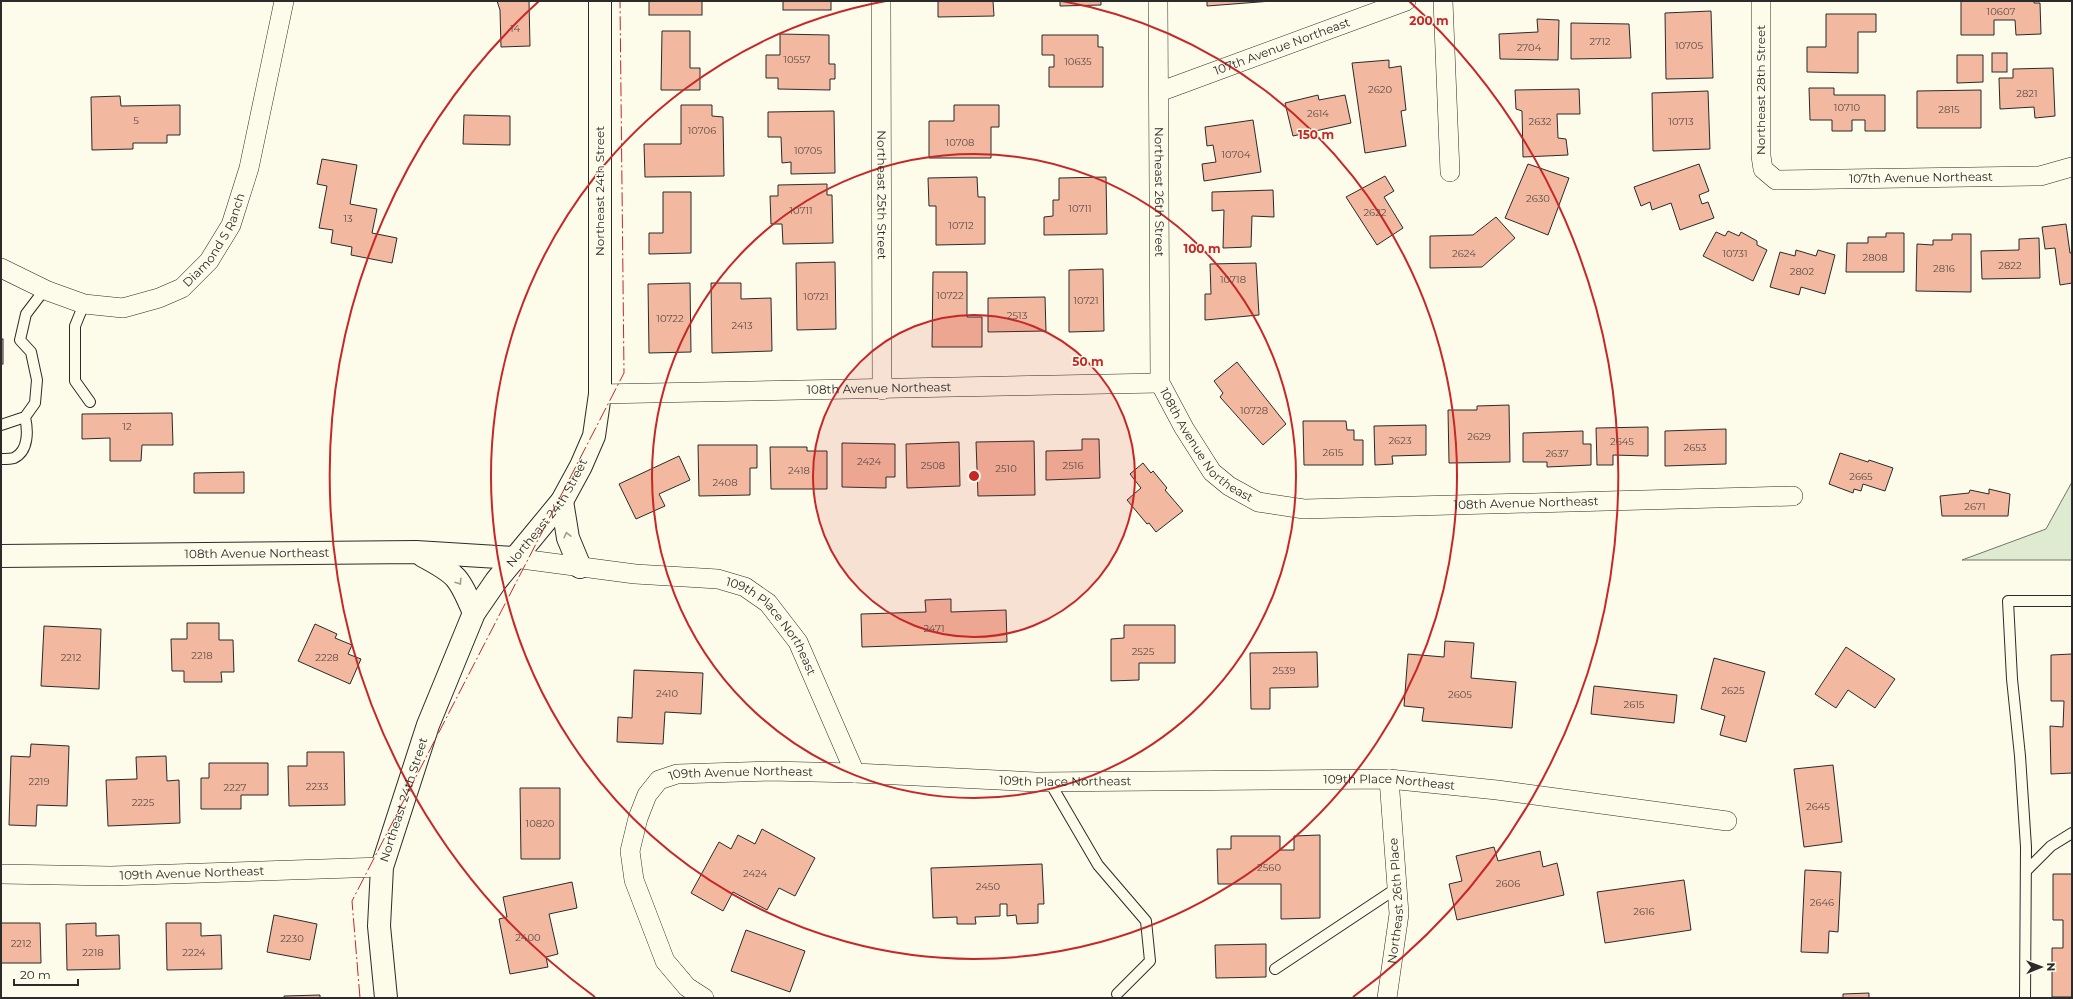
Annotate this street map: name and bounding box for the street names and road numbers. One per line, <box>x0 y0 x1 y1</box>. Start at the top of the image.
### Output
street label: 107th Avenue Northeast <box>1212 14 1352 78</box>
street label: Northeast 28th Street <box>1753 25 1768 155</box>
street label: Northeast 24th Street <box>592 126 607 256</box>
street label: Northeast 26th Street <box>1152 127 1167 257</box>
street label: Northeast 25th Street <box>874 130 890 260</box>
street label: 107th Avenue Northeast <box>1849 169 1993 186</box>
street label: Diamond S Ranch <box>179 191 248 290</box>
street label: 108th Avenue Northeast <box>806 379 952 397</box>
street label: 108th Avenue Northeast <box>1157 385 1256 505</box>
street label: Northeast 24th Street <box>503 456 590 570</box>
street label: 108th Avenue Northeast <box>1454 493 1599 512</box>
street label: 108th Avenue Northeast <box>185 545 330 561</box>
street label: 109th Place Northeast <box>724 574 820 677</box>
street label: Northeast 24th Street <box>376 735 431 864</box>
street label: 109th Avenue Northeast <box>666 763 813 783</box>
street label: 109th Place Northeast <box>1323 771 1456 793</box>
street label: 109th Place Northeast <box>999 772 1132 789</box>
street label: Northeast 26th Place <box>1384 837 1406 965</box>
street label: 109th Avenue Northeast <box>119 863 265 883</box>

